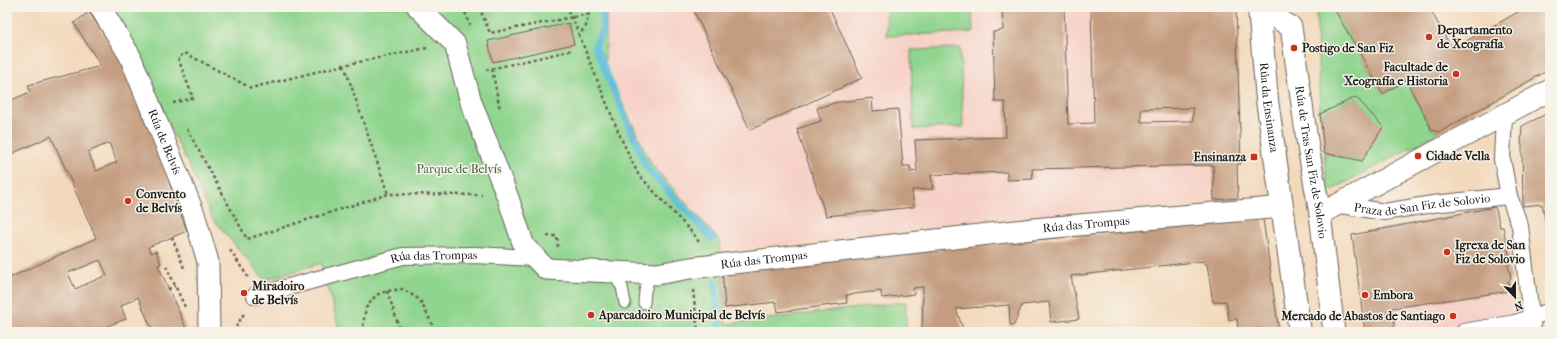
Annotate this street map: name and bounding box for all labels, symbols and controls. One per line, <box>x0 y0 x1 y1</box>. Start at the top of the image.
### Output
place label: Departamento de Xeografía <box>1437 23 1512 52</box>
marker: Departamento de Xeografía <box>1424 32 1434 42</box>
place label: Postigo de San Fiz <box>1302 41 1395 56</box>
marker: Postigo de San Fiz <box>1289 43 1299 53</box>
place label: Facultade de Xeografía e Historia <box>1343 60 1448 89</box>
street label: Rúa da Ensinanza <box>1257 62 1281 154</box>
marker: Facultade de Xeografía e Historia <box>1451 69 1461 79</box>
street label: Rúa de Tras San Fiz de Solovio <box>1292 85 1330 239</box>
street label: Rúa de Belvís <box>145 107 184 177</box>
place label: Cidade Vella <box>1426 149 1490 163</box>
place label: Ensinanza <box>1193 150 1246 164</box>
marker: Cidade Vella <box>1413 151 1423 161</box>
marker: Ensinanza <box>1249 152 1259 162</box>
park label: Parque de Belvís <box>416 162 502 176</box>
place label: Convento de Belvís <box>136 187 186 215</box>
street label: Praza de San Fiz de Solovio <box>1353 191 1491 219</box>
marker: Convento de Belvís <box>123 196 133 206</box>
street label: Rúa das Trompas <box>1042 213 1131 235</box>
place label: Igrexa de San Fiz de Solovio <box>1454 238 1526 266</box>
marker: Igrexa de San Fiz de Solovio <box>1442 247 1452 257</box>
street label: Rúa das Trompas <box>389 248 478 266</box>
street label: Rúa das Trompas <box>720 248 809 271</box>
north arrow <box>1495 277 1535 317</box>
place label: Miradoiro de Belvís <box>251 279 304 307</box>
marker: Miradoiro de Belvís <box>239 288 249 298</box>
place label: Embora <box>1373 288 1414 302</box>
marker: Embora <box>1360 290 1370 300</box>
text: N <box>1512 298 1525 314</box>
place label: Aparcadoiro Municipal de Belvís <box>598 308 766 323</box>
place label: Mercado de Abastos de Santiago <box>1280 309 1445 324</box>
marker: Aparcadoiro Municipal de Belvís <box>586 310 596 320</box>
marker: Mercado de Abastos de Santiago <box>1448 311 1458 321</box>

